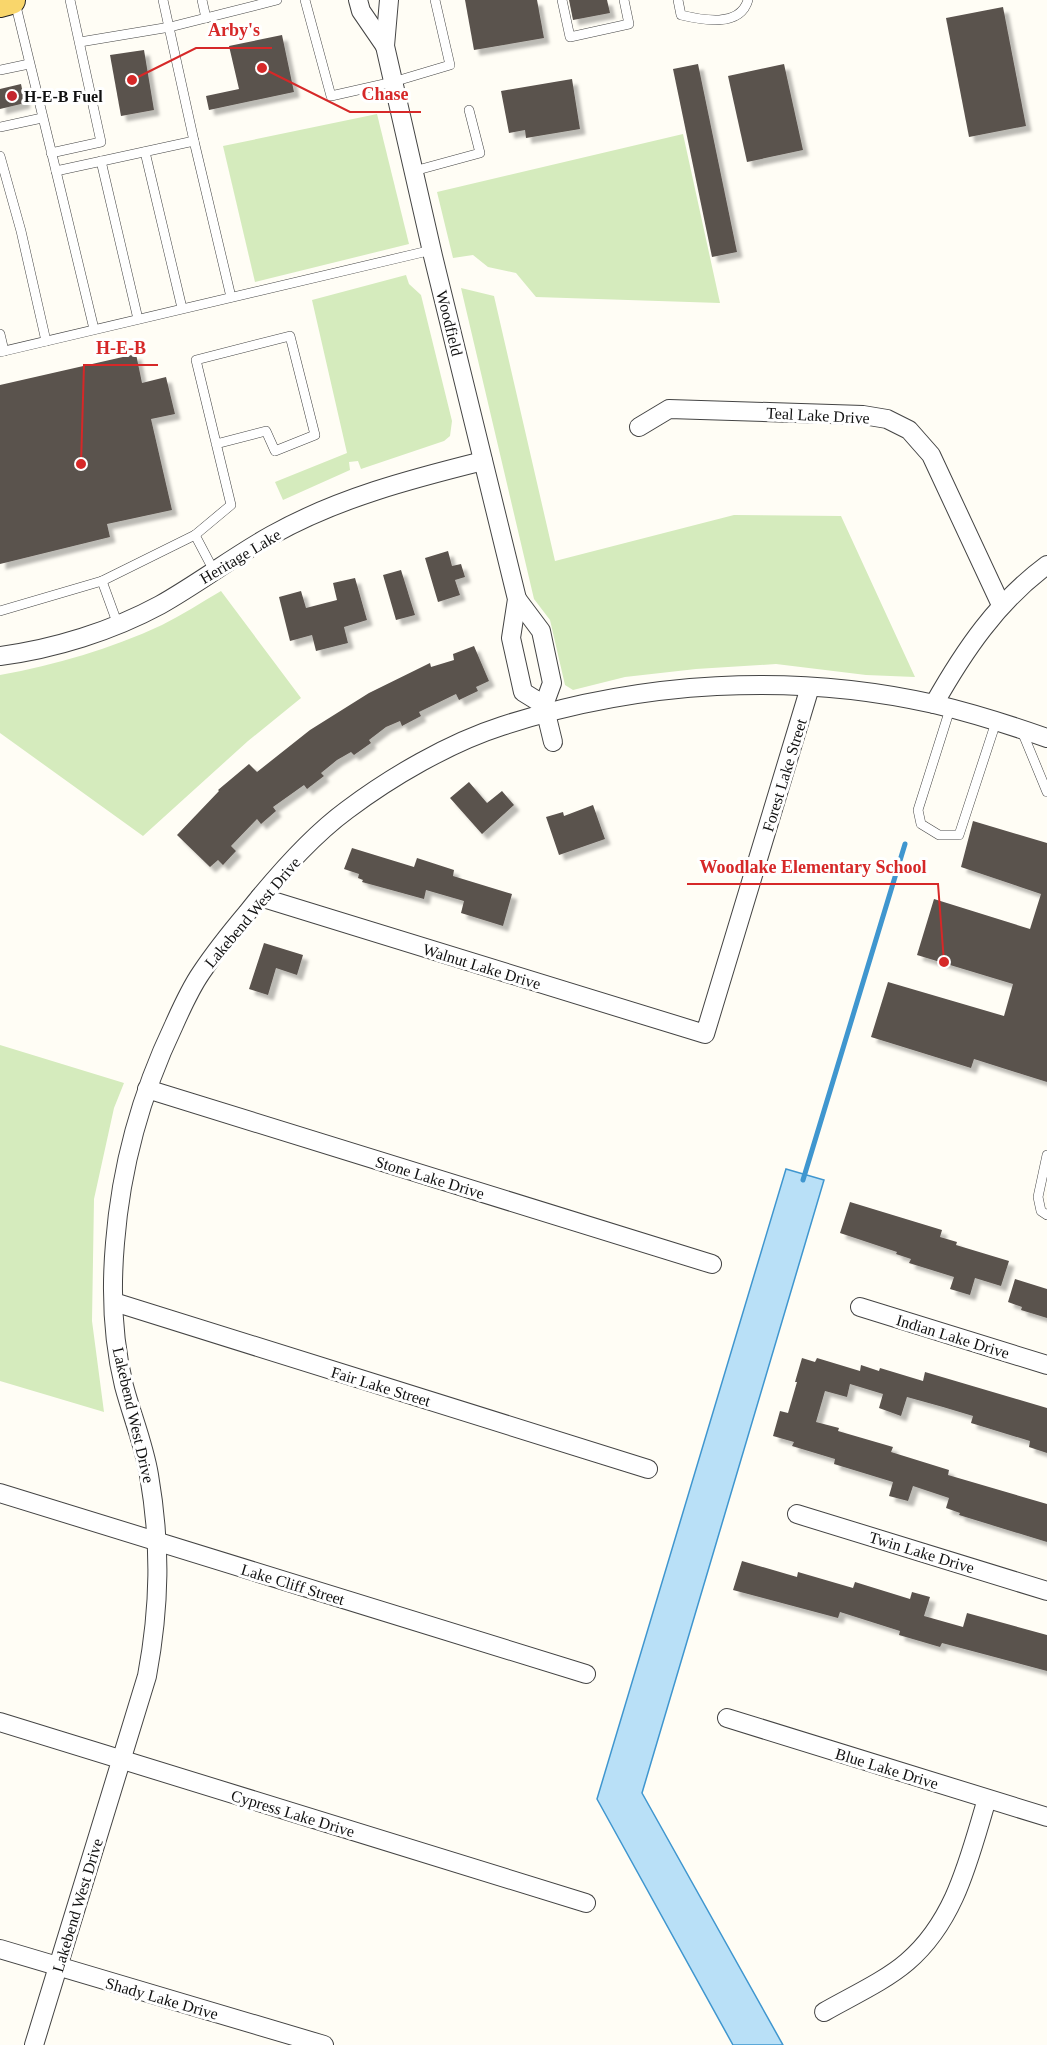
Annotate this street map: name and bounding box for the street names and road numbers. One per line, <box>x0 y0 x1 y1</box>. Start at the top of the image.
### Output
street label: Woodfield <box>433 288 466 358</box>
street label: Teal Lake Drive <box>766 404 870 427</box>
street label: Heritage Lake <box>197 526 284 588</box>
street label: Forest Lake Street <box>759 716 810 834</box>
street label: Lakebend West Drive <box>201 854 304 971</box>
street label: Walnut Lake Drive <box>421 940 543 992</box>
street label: Stone Lake Drive <box>373 1153 486 1202</box>
street label: Indian Lake Drive <box>894 1311 1011 1362</box>
street label: Lakebend West Drive <box>110 1346 157 1485</box>
street label: Fair Lake Street <box>329 1363 433 1410</box>
street label: Twin Lake Drive <box>867 1528 976 1577</box>
street label: Lake Cliff Street <box>239 1561 347 1608</box>
street label: Blue Lake Drive <box>833 1745 940 1792</box>
street label: Cypress Lake Drive <box>229 1787 357 1841</box>
street label: Lakebend West Drive <box>49 1836 106 1974</box>
street label: Shady Lake Drive <box>103 1974 220 2024</box>

